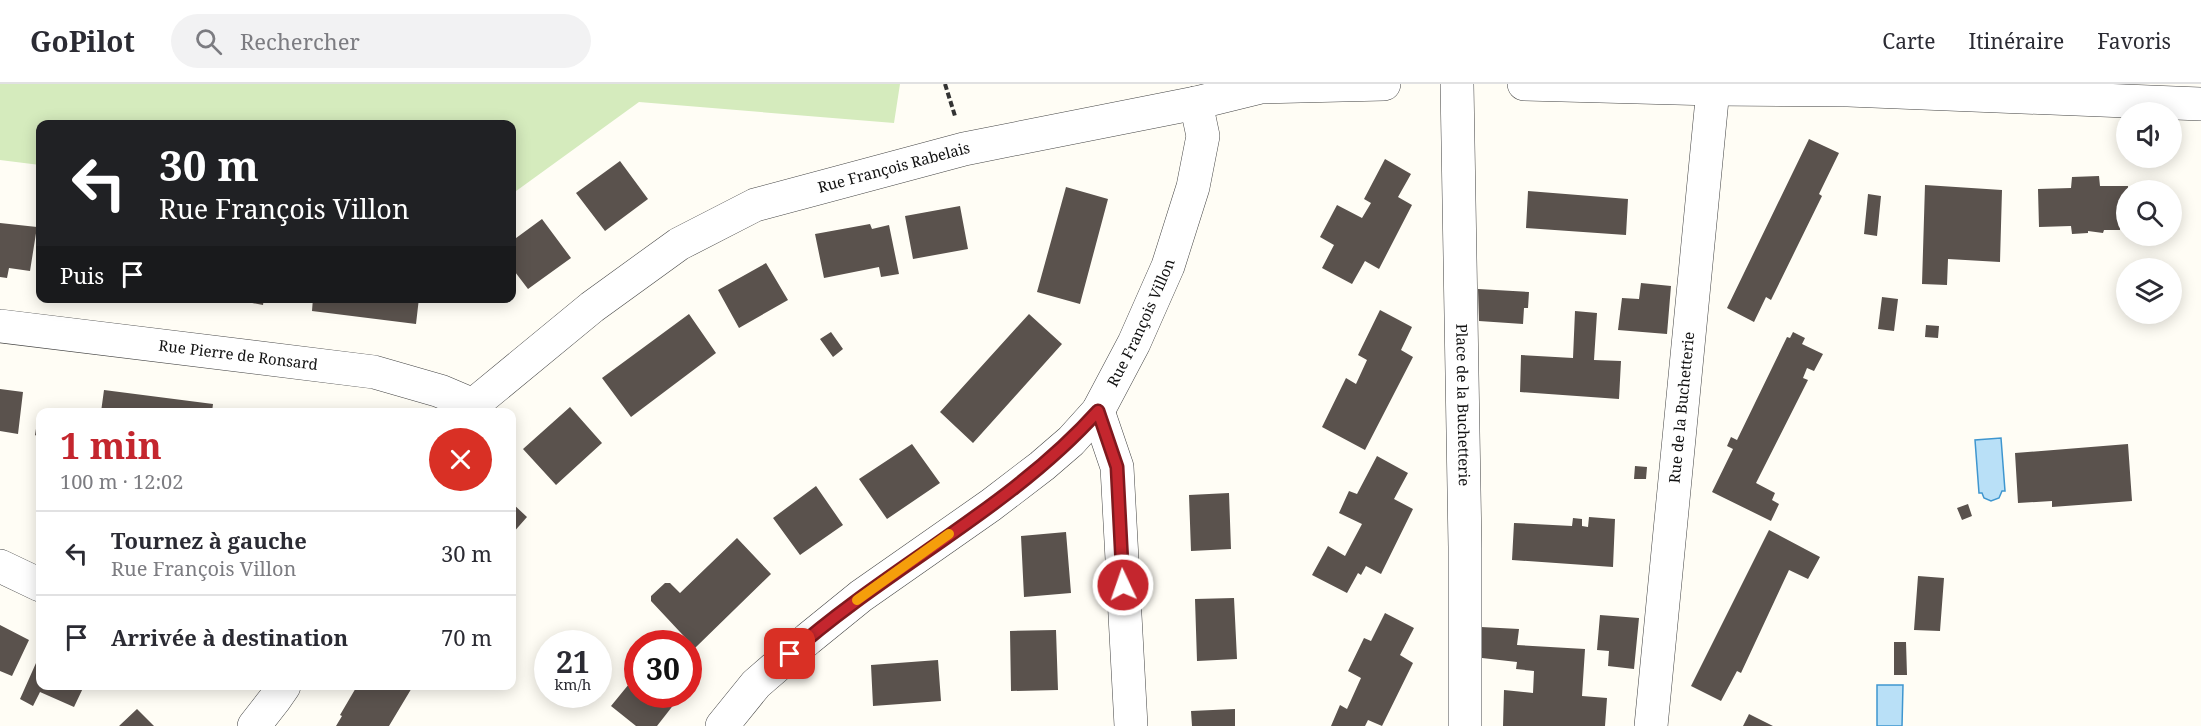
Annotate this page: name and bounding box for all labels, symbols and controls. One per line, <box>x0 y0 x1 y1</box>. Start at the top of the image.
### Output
search box <box>171 14 591 68</box>
text: GoPilot <box>30 22 135 60</box>
icon: search <box>192 25 225 58</box>
text: Rechercher <box>240 26 360 56</box>
text: Carte <box>1882 27 1936 55</box>
text: Itinéraire <box>1969 27 2064 55</box>
text: Favoris <box>2097 27 2171 55</box>
map controls <box>2116 102 2182 324</box>
button: sound <box>2116 102 2182 168</box>
text: 30 m <box>159 136 259 193</box>
street label: Rue François Rabelais <box>815 137 972 197</box>
icon: left <box>60 144 138 222</box>
button: search <box>2116 180 2182 246</box>
text: Rue François Villon <box>159 190 409 227</box>
street label: Rue François Villon <box>1102 256 1179 390</box>
icon: arrive <box>116 258 149 291</box>
button: layers <box>2116 258 2182 324</box>
text: Puis <box>60 260 104 290</box>
street label: Place de la Buchetterie <box>1452 324 1475 486</box>
street label: Rue de la Buchetterie <box>1664 331 1698 484</box>
street label: Rue Pierre de Ronsard <box>158 335 319 374</box>
text: 1 min <box>60 421 162 470</box>
button: close <box>429 428 492 491</box>
text: 100 m · 12:02 <box>60 468 183 495</box>
text: Tournez à gauche <box>111 525 307 555</box>
icon: left <box>60 537 93 570</box>
text: 30 m <box>441 538 492 568</box>
position arrow <box>1091 553 1155 617</box>
text: Rue François Villon <box>111 555 296 582</box>
icon: arrive <box>60 621 93 654</box>
text: Arrivée à destination <box>111 622 348 652</box>
text: 70 m <box>441 622 492 652</box>
pin <box>764 628 815 679</box>
speed limit sign: 30 <box>624 630 702 708</box>
icon: arrive <box>773 637 806 670</box>
text: 21 <box>556 641 590 682</box>
text: km/h <box>555 674 591 694</box>

